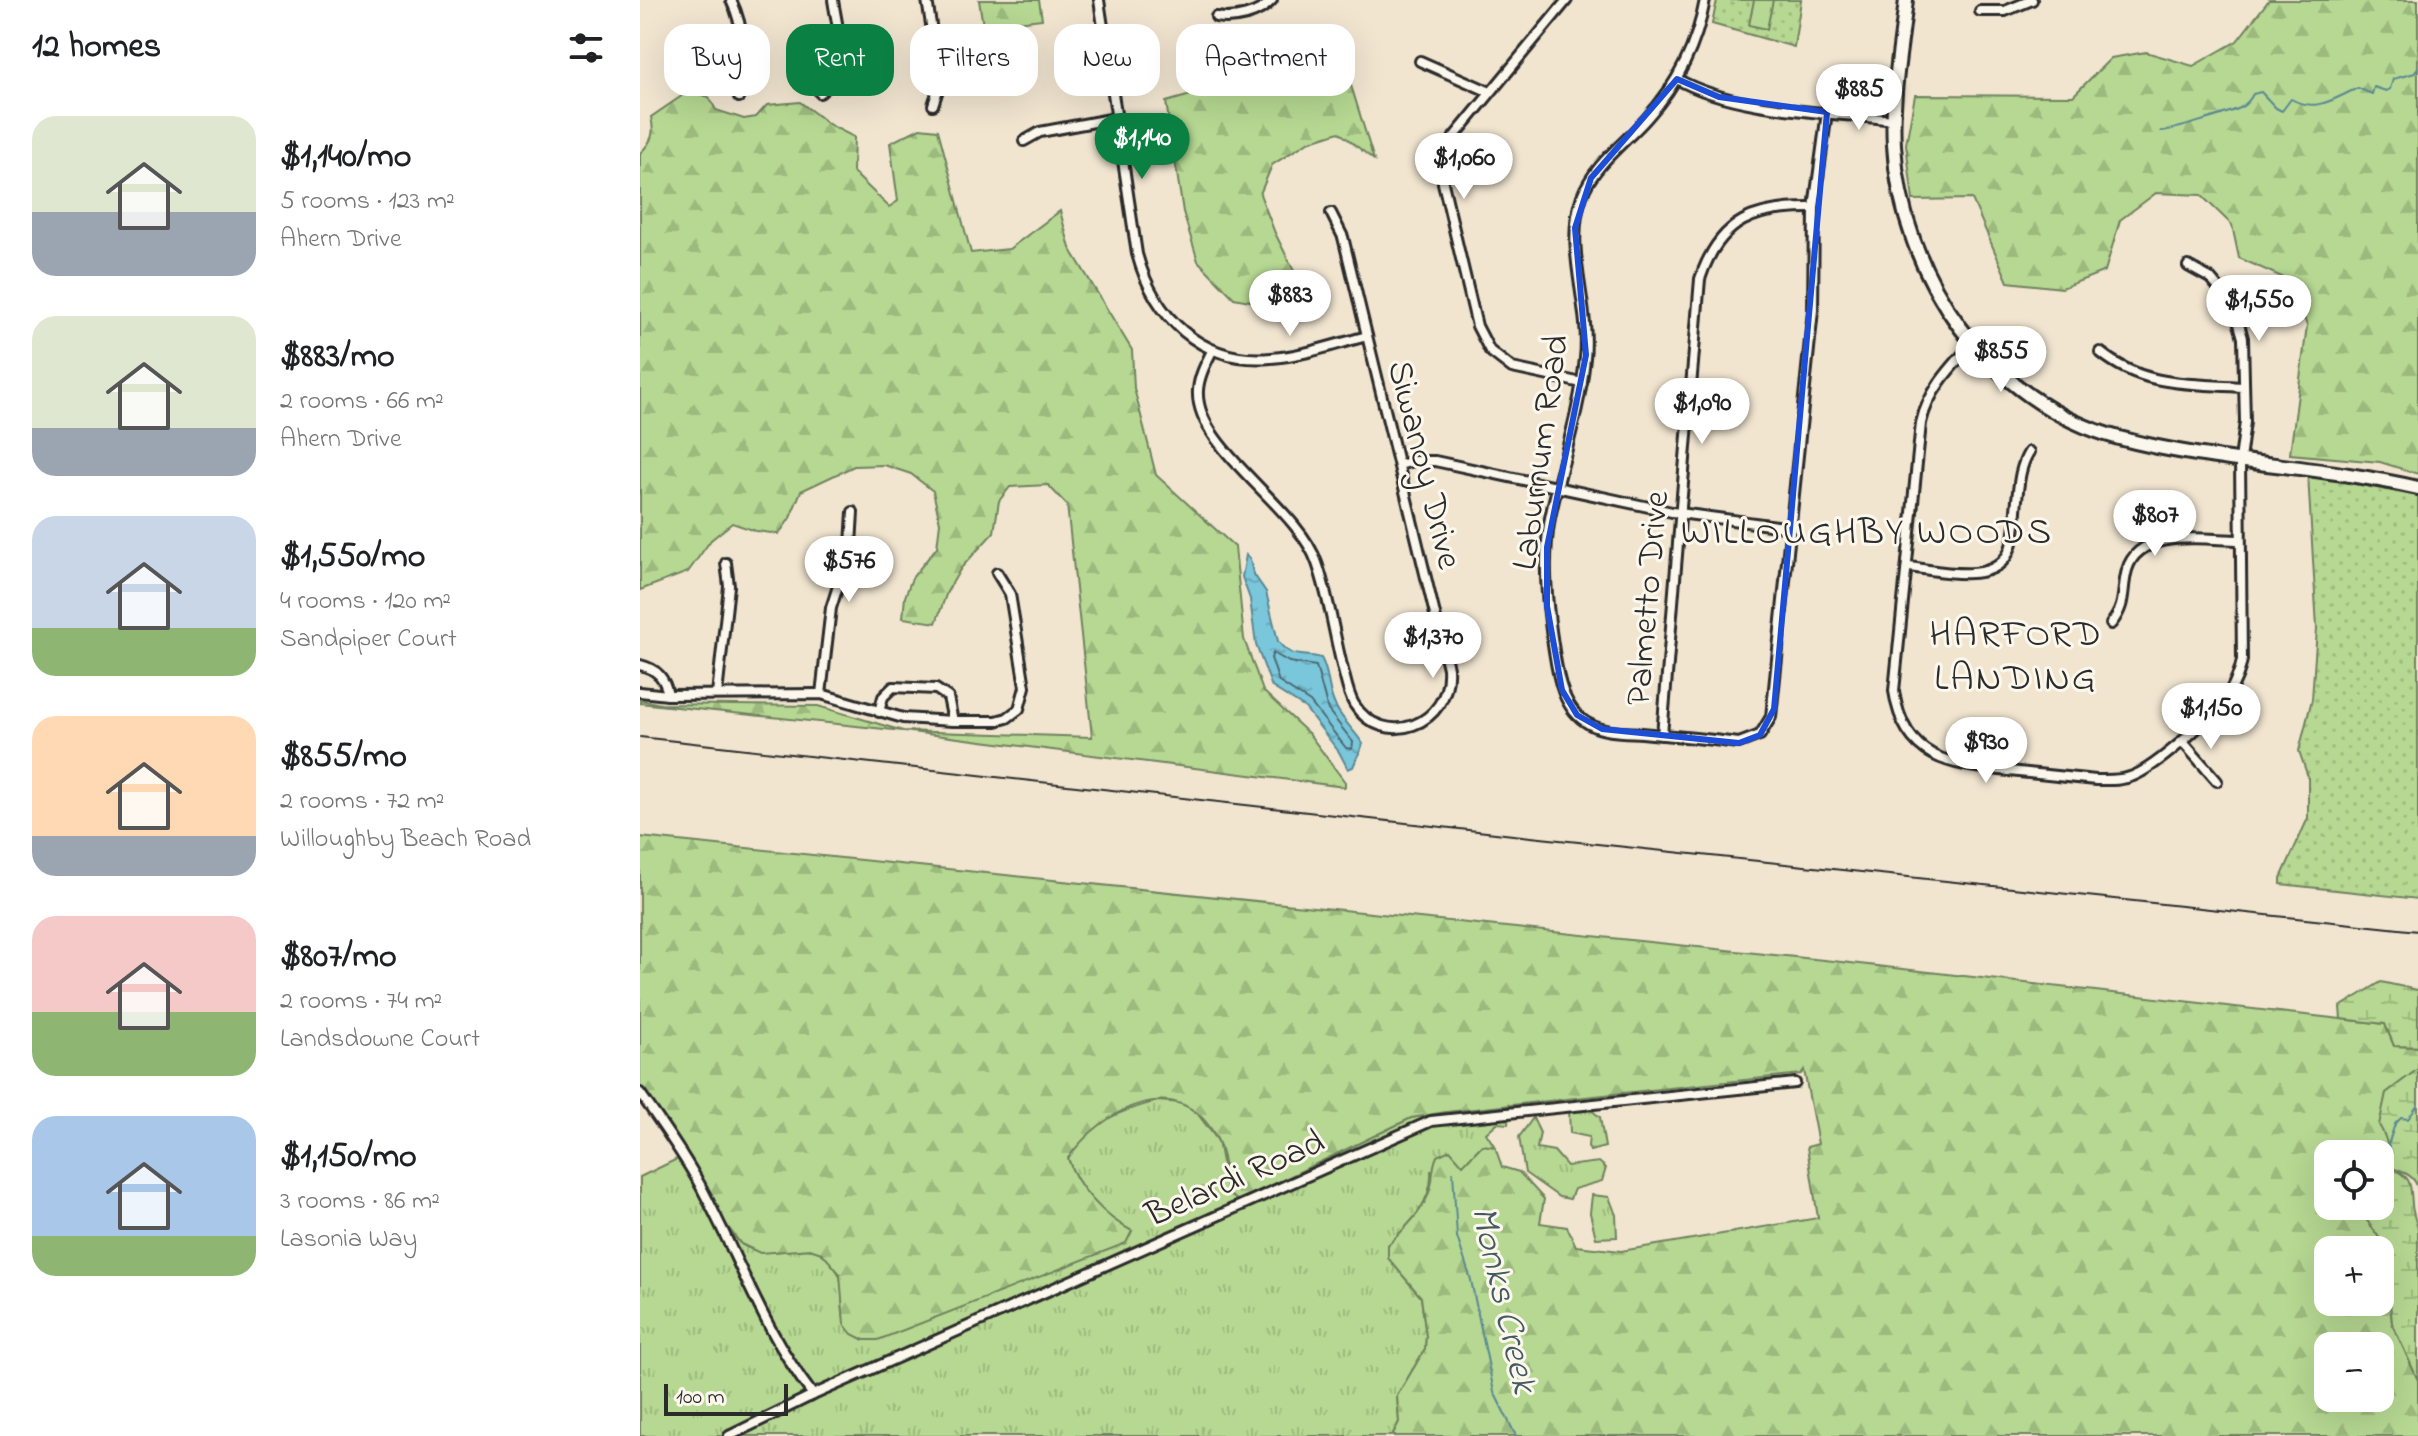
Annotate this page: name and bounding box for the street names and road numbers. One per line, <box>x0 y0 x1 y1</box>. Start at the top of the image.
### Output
street label: Laburnum Road <box>1500 332 1585 574</box>
street label: Siwanoy Drive <box>1371 355 1474 576</box>
street label: Palmetto Drive <box>1614 488 1685 708</box>
street label: Belardi Road <box>1137 1117 1334 1244</box>

